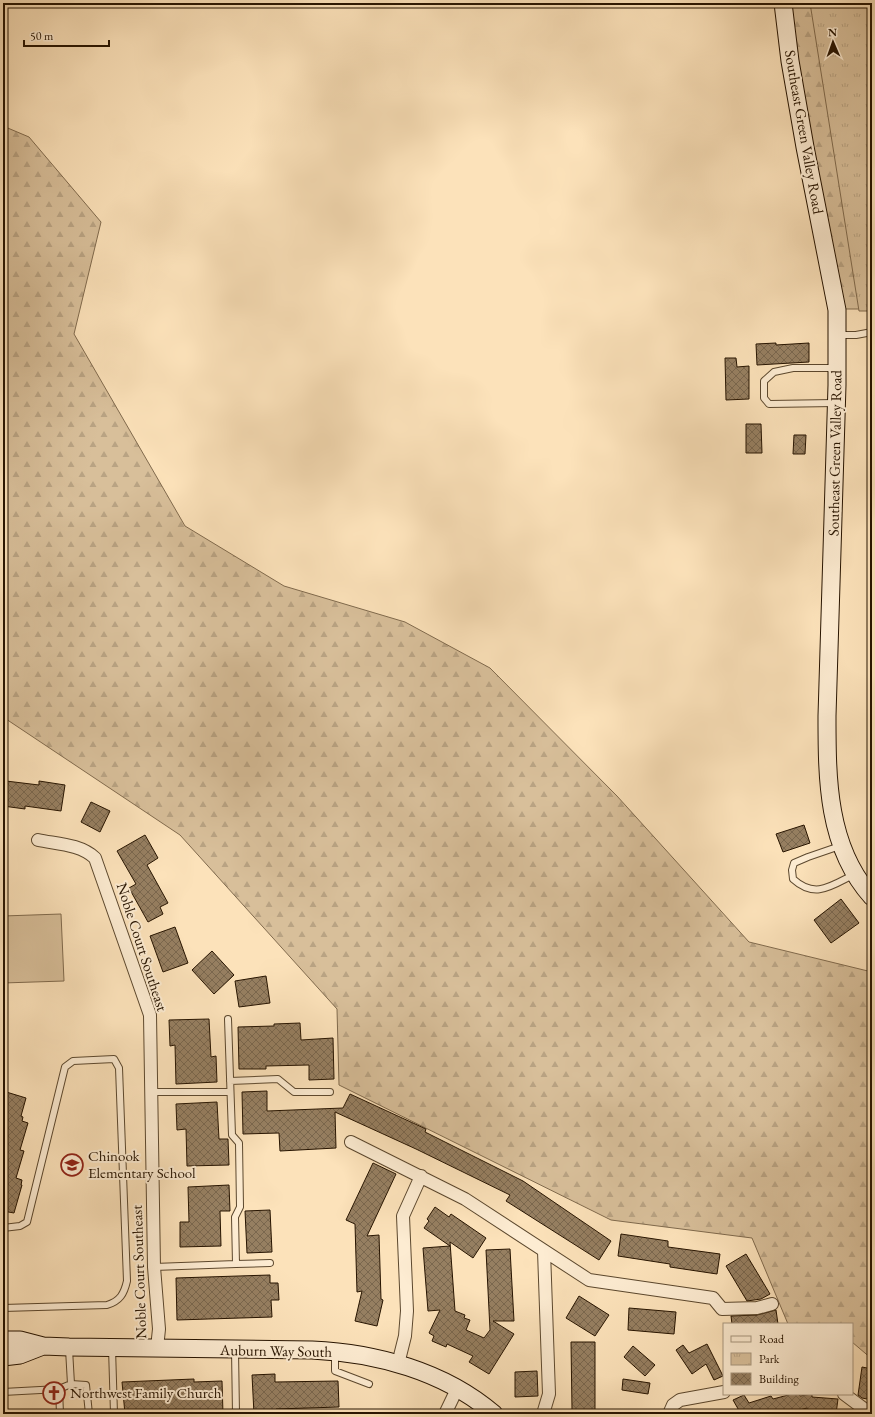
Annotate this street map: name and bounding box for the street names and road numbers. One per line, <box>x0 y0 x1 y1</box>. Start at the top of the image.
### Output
street label: Southeast Green Valley Road <box>781 48 828 216</box>
street label: Southeast Green Valley Road <box>824 369 845 536</box>
street label: Noble Court Southeast <box>113 880 172 1014</box>
street label: Noble Court Southeast <box>127 1204 150 1339</box>
street label: Auburn Way South <box>219 1340 333 1361</box>

